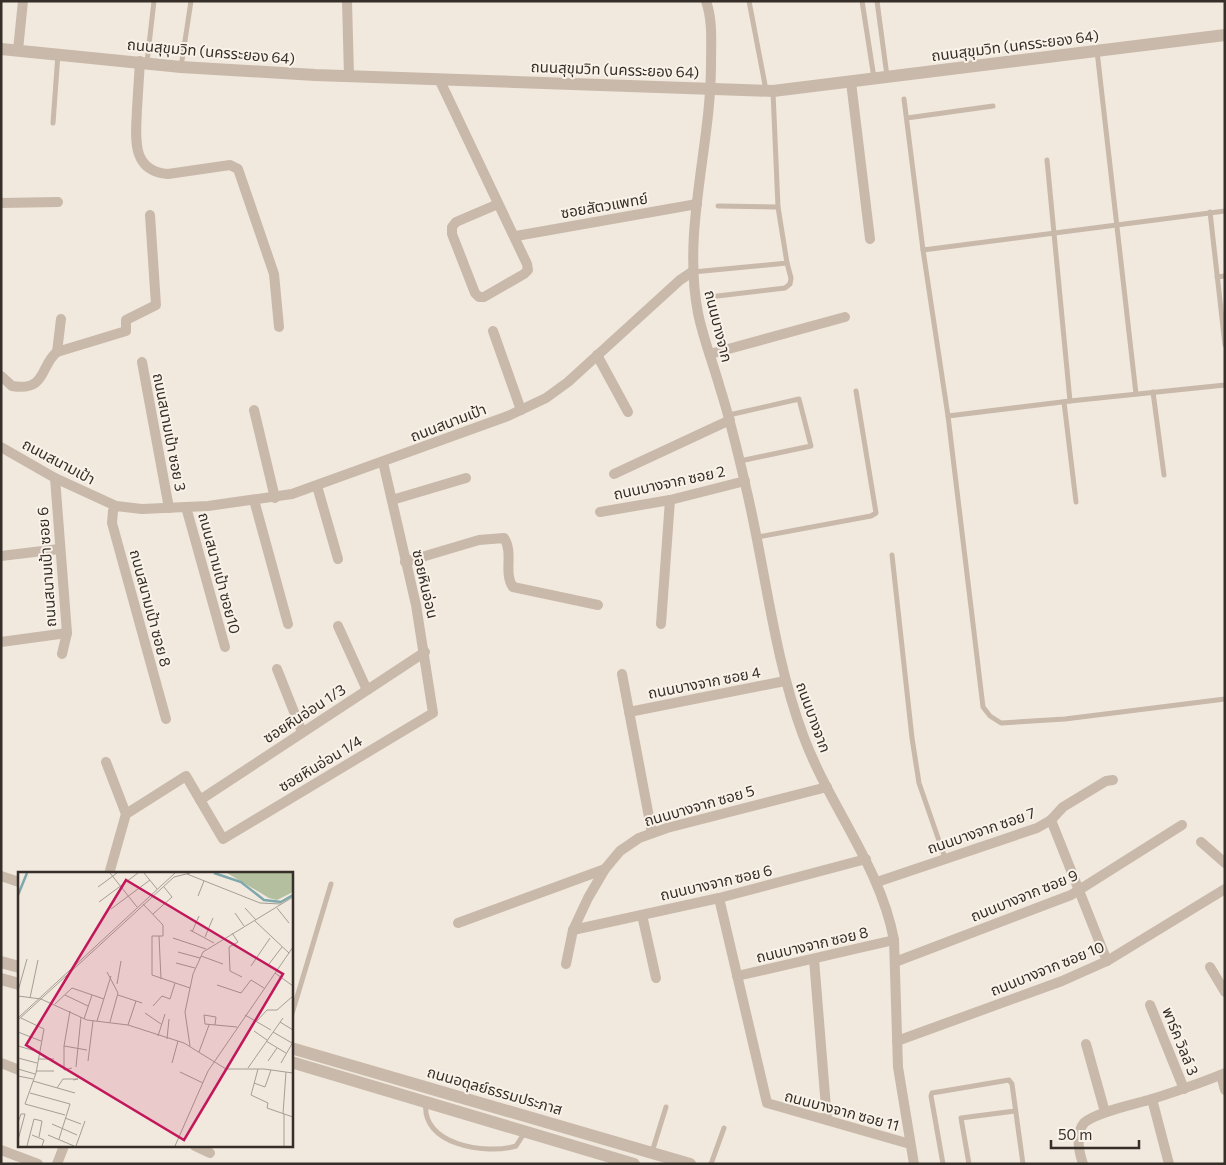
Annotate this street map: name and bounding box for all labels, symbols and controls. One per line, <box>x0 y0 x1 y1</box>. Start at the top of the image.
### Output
street label: ถนนสุขุมวิท (นครระยอง 64) <box>930 26 1100 65</box>
street label: ถนนสุขุมวิท (นครระยอง 64) <box>126 35 296 68</box>
street label: ถนนสุขุมวิท (นครระยอง 64) <box>530 57 700 82</box>
street label: ซอยสัตวแพทย์ <box>559 188 649 222</box>
street label: ถนนบางจาก <box>701 288 737 364</box>
street label: ถนนสนามเป้า ซอย 3 <box>150 371 190 493</box>
street label: ถนนสนามเป้า <box>407 399 489 445</box>
street label: ถนนสนามเป้า <box>19 434 99 488</box>
street label: ถนนบางจาก ซอย 2 <box>612 461 726 503</box>
street label: ถนนสนามเป้า ซอย 6 <box>33 506 59 628</box>
street label: ถนนสนามเป้า ซอย10 <box>195 510 245 636</box>
street label: ถนนสนามเป้า ซอย 8 <box>127 547 175 669</box>
street label: ซอยหินอ่อน <box>409 548 443 620</box>
street label: ถนนบางจาก ซอย 4 <box>646 662 762 702</box>
street label: ถนนบางจาก <box>793 679 835 755</box>
street label: ซอยหินอ่อน 1/3 <box>259 680 349 746</box>
street label: ซอยหินอ่อน 1/4 <box>275 731 365 795</box>
street label: ถนนบางจาก ซอย 5 <box>642 781 756 829</box>
street label: ถนนบางจาก ซอย 7 <box>925 803 1038 857</box>
street label: ถนนบางจาก ซอย 6 <box>658 860 774 904</box>
street label: ถนนบางจาก ซอย 9 <box>968 865 1080 925</box>
inset map <box>18 872 292 1148</box>
street label: ถนนบางจาก ซอย 8 <box>754 922 870 966</box>
street label: ถนนบางจาก ซอย 10 <box>987 937 1107 999</box>
street label: พาร์ค วิลล์ 3 <box>1159 1004 1203 1078</box>
street label: ถนนอดุลย์ธรรมประภาส <box>425 1062 565 1119</box>
street label: ถนนบางจาก ซอย 11 <box>783 1086 901 1134</box>
scale bar <box>1051 1118 1138 1150</box>
text: 50 m <box>1058 1125 1092 1143</box>

